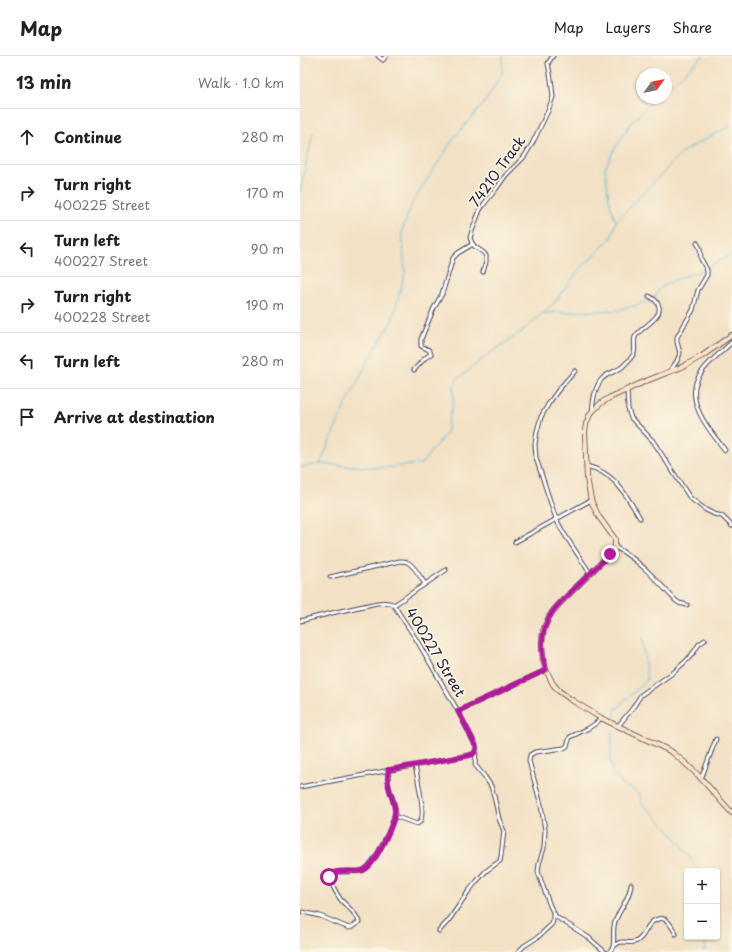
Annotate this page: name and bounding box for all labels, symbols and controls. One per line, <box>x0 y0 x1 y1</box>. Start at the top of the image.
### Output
text: Map <box>20 14 62 42</box>
text: Map <box>554 17 584 38</box>
text: Layers <box>606 17 651 38</box>
text: Share <box>673 17 712 38</box>
north arrow <box>636 68 672 104</box>
text: 13 min <box>16 69 71 95</box>
text: Walk · 1.0 km <box>198 73 284 92</box>
text: Continue <box>54 125 122 148</box>
icon: ahead <box>16 126 38 148</box>
text: 280 m <box>242 127 284 146</box>
street label: 74210 Track <box>464 131 530 211</box>
text: Turn right <box>54 172 131 195</box>
icon: right <box>16 182 38 204</box>
text: 170 m <box>246 183 284 202</box>
text: 400225 Street <box>54 195 150 214</box>
text: Turn left <box>54 228 120 251</box>
icon: left <box>16 238 38 260</box>
text: 90 m <box>251 239 284 258</box>
text: 400227 Street <box>54 251 148 270</box>
text: Turn right <box>54 284 131 307</box>
icon: right <box>16 294 38 316</box>
text: 190 m <box>245 295 284 314</box>
text: 400228 Street <box>54 307 150 326</box>
text: Turn left <box>54 349 120 372</box>
icon: left <box>16 350 38 372</box>
text: 280 m <box>242 351 284 370</box>
text: Arrive at destination <box>54 405 215 428</box>
icon: arrive <box>16 406 38 428</box>
route end <box>601 545 619 563</box>
street label: 400227 Street <box>401 603 471 701</box>
route start <box>320 868 338 886</box>
map controls <box>684 868 720 940</box>
button: + <box>684 868 720 904</box>
button: − <box>684 904 720 940</box>

